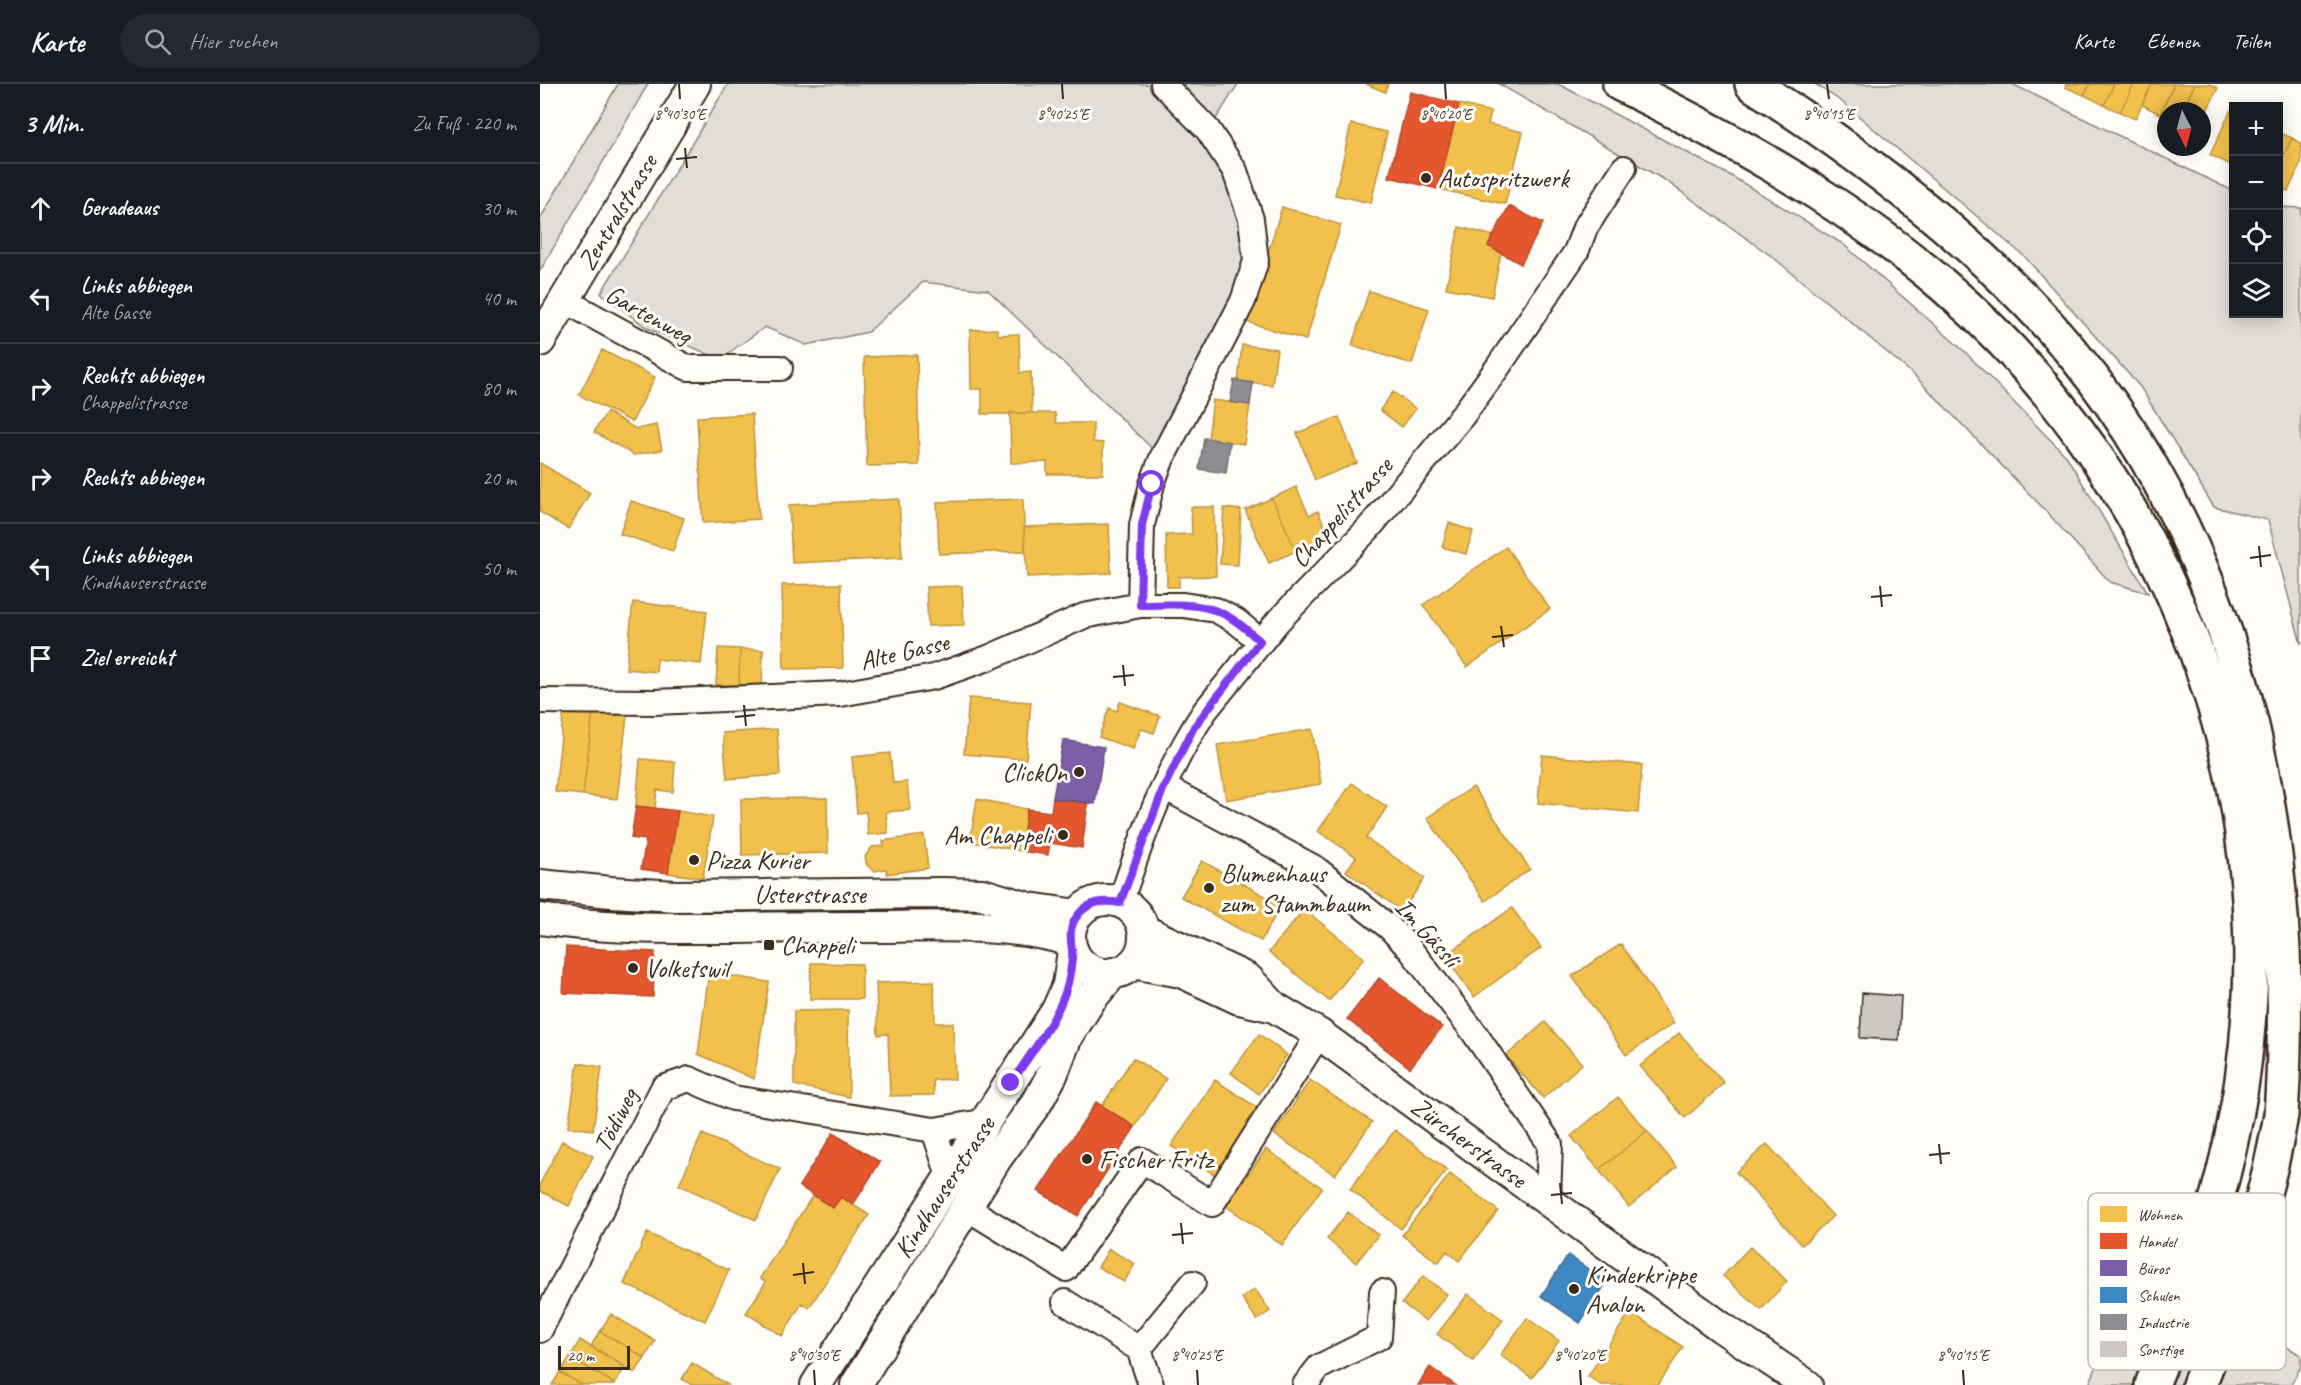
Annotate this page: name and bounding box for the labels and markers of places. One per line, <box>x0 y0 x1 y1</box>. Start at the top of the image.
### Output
place label: Autospritzwerk <box>1438 162 1571 195</box>
marker: Autospritzwerk <box>1419 171 1433 185</box>
place label: ClickOn <box>1002 756 1068 789</box>
marker: ClickOn <box>1072 765 1086 779</box>
place label: Am Chappeli <box>944 819 1054 852</box>
marker: Am Chappeli <box>1056 828 1070 842</box>
place label: Pizza Kurier <box>706 844 812 877</box>
marker: Pizza Kurier <box>687 853 701 867</box>
place label: Blumenhaus zum Stammbaum <box>1221 857 1372 920</box>
marker: Blumenhaus zum Stammbaum <box>1202 881 1216 895</box>
place label: Chappeli <box>781 929 857 962</box>
marker: Chappeli <box>762 938 776 952</box>
place label: Volketswil <box>645 952 733 985</box>
marker: Volketswil <box>626 961 640 975</box>
place label: Fischer Fritz <box>1099 1143 1215 1176</box>
marker: Fischer Fritz <box>1080 1152 1094 1166</box>
place label: Kinderkrippe Avalon <box>1586 1258 1698 1321</box>
marker: Kinderkrippe Avalon <box>1567 1282 1581 1296</box>

